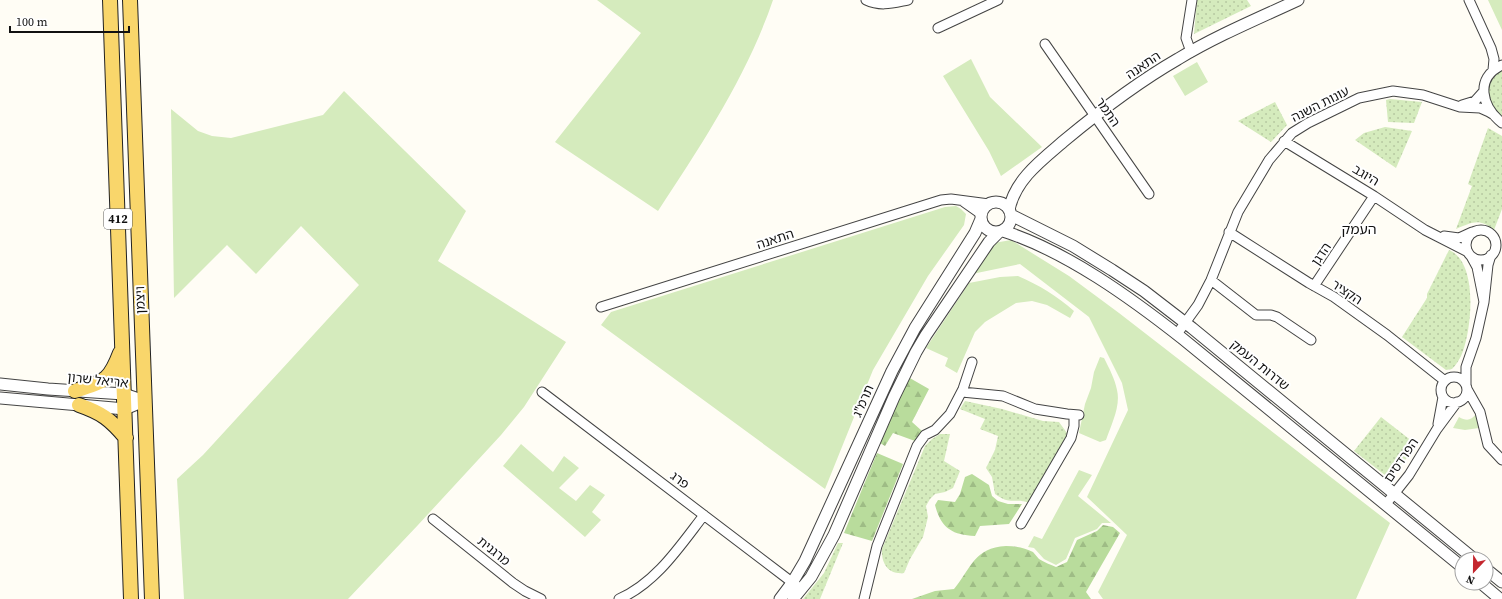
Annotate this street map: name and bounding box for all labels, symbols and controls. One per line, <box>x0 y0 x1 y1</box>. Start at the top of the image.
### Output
scale bar <box>10 8 129 34</box>
text: 100 m <box>16 14 48 30</box>
street label: התאנה <box>1122 47 1164 83</box>
street label: עונות השנה <box>1288 82 1352 126</box>
street label: התמר <box>1092 94 1124 130</box>
street label: היוגב <box>1350 160 1382 190</box>
road number: 412 <box>104 209 132 229</box>
district label: העמק <box>1341 219 1377 239</box>
street label: התאנה <box>754 225 796 253</box>
street label: הדגן <box>1307 239 1335 269</box>
street label: הקציר <box>1328 276 1366 308</box>
street label: ויצמן <box>131 286 149 314</box>
street label: שדרות העמק <box>1227 336 1293 394</box>
street label: אריאל שרון <box>67 368 129 392</box>
street label: תרמ"ג <box>848 382 878 420</box>
street label: הפרדסים <box>1380 434 1422 486</box>
street label: פרג <box>667 467 693 493</box>
street label: מרגנית <box>474 533 514 570</box>
north arrow <box>1454 551 1494 591</box>
text: N <box>1464 571 1477 588</box>

